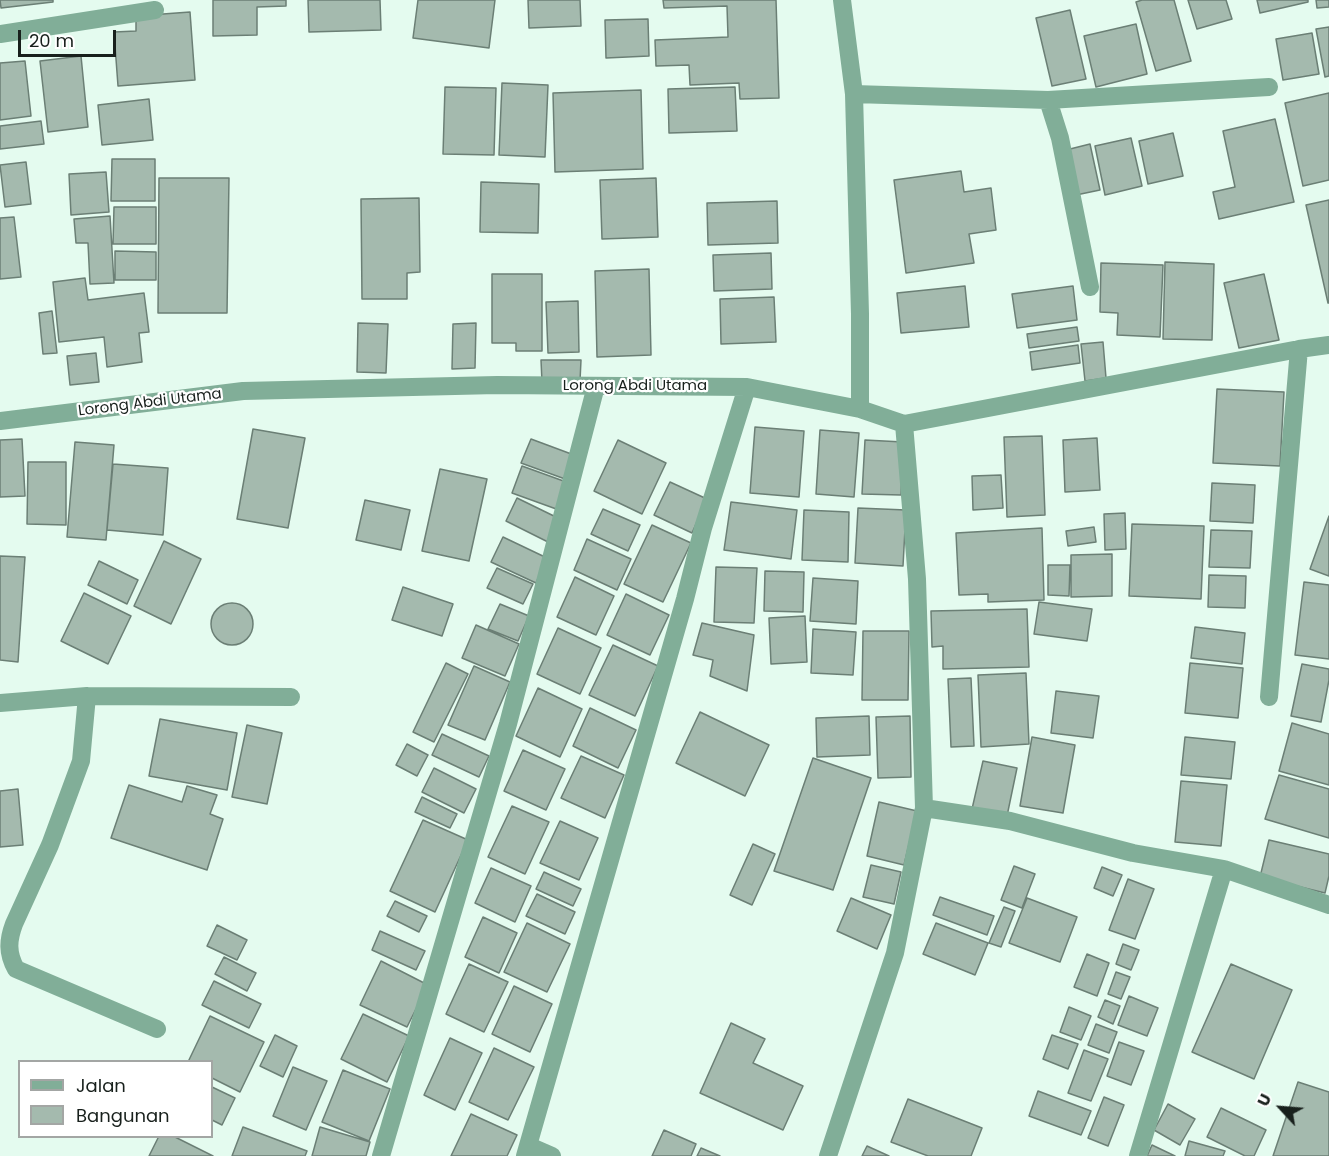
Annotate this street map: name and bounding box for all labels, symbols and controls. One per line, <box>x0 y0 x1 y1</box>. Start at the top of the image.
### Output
scale bar <box>21 18 118 56</box>
text: 20 m <box>29 28 74 53</box>
street label: Lorong Abdi Utama <box>563 377 707 395</box>
street label: Lorong Abdi Utama <box>77 385 223 421</box>
legend <box>18 1060 213 1138</box>
text: Jalan <box>76 1073 126 1098</box>
north arrow <box>1251 1078 1311 1138</box>
text: U <box>1252 1090 1277 1110</box>
text: Bangunan <box>76 1103 170 1128</box>

